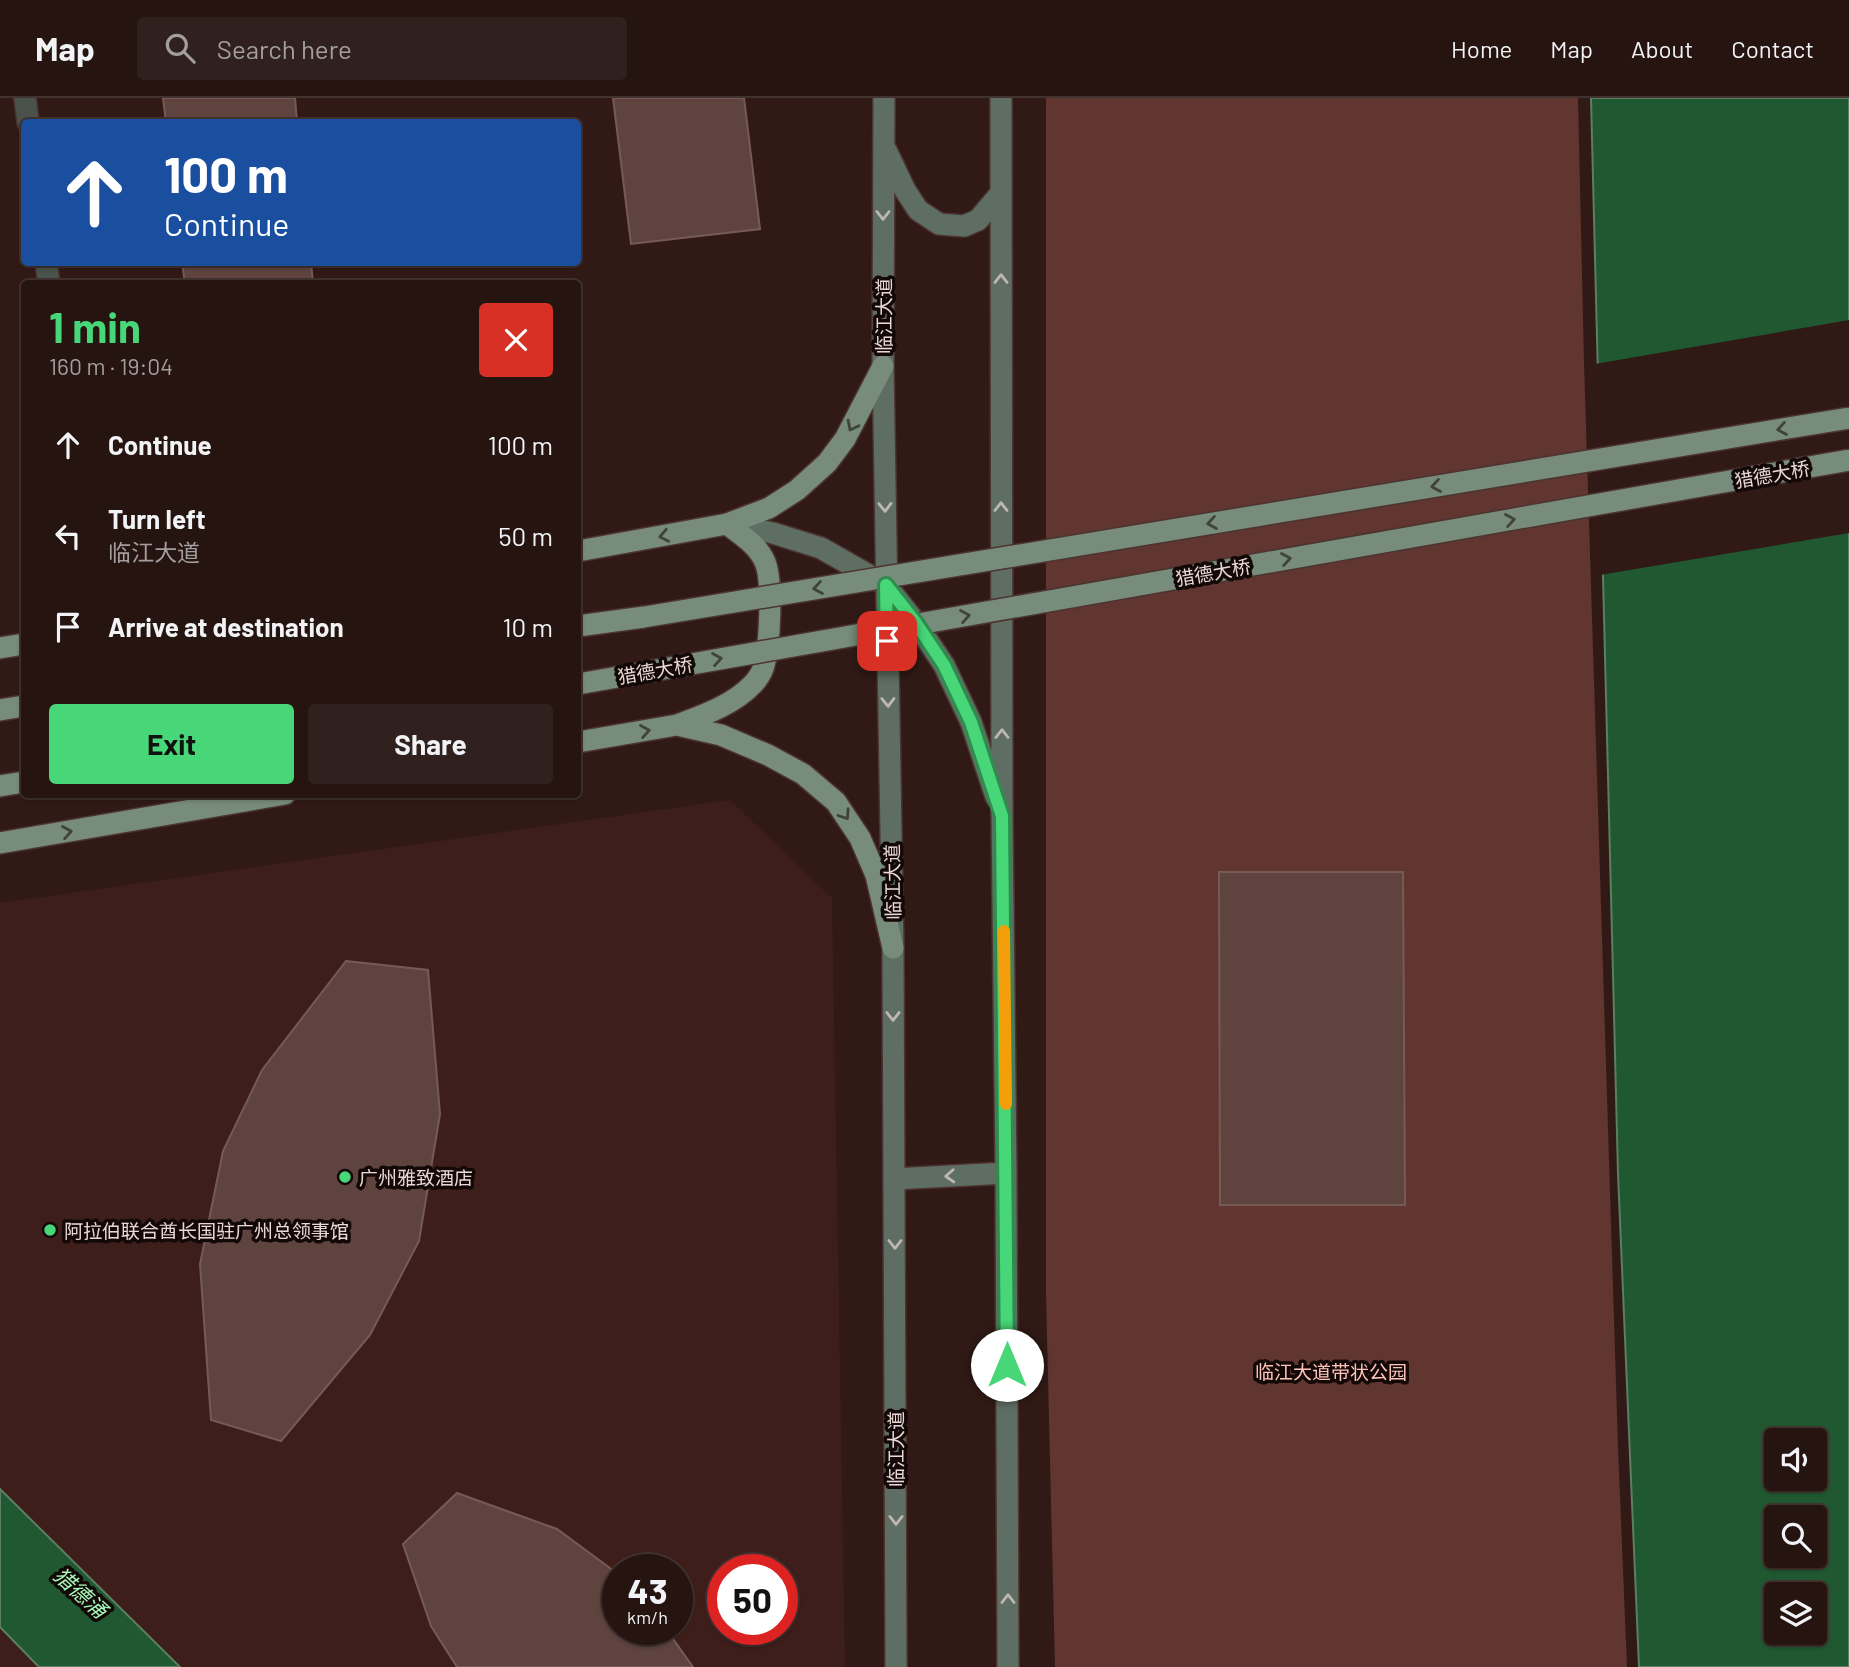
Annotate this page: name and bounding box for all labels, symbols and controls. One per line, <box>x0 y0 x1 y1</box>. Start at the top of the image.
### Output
search box <box>137 17 627 80</box>
text: Map <box>35 28 95 68</box>
icon: search <box>161 29 199 67</box>
text: Search here <box>217 33 352 64</box>
text: Home <box>1451 34 1512 63</box>
text: Map <box>1550 34 1593 63</box>
text: About <box>1631 34 1693 63</box>
text: Contact <box>1731 34 1814 63</box>
text: 100 m <box>164 144 288 203</box>
icon: ahead <box>49 147 140 238</box>
text: Continue <box>164 204 289 242</box>
one-way arrow <box>876 210 891 221</box>
one-way arrow <box>993 274 1009 284</box>
street label: 临江大道 <box>872 278 895 354</box>
text: 1 min <box>49 301 141 351</box>
button: close <box>479 303 553 377</box>
text: 160 m · 19:04 <box>49 352 173 380</box>
one-way arrow <box>846 419 860 431</box>
one-way arrow <box>1776 421 1788 436</box>
icon: ahead <box>49 426 87 464</box>
text: Continue <box>108 429 212 460</box>
text: 100 m <box>488 429 553 460</box>
street label: 猎德大桥 <box>1733 456 1811 492</box>
one-way arrow <box>1430 478 1442 493</box>
one-way arrow <box>993 501 1009 512</box>
one-way arrow <box>878 502 893 513</box>
text: Turn left <box>108 503 206 534</box>
one-way arrow <box>1504 513 1516 528</box>
one-way arrow <box>1206 515 1218 530</box>
icon: left <box>49 517 87 555</box>
text: 50 m <box>498 520 553 551</box>
one-way arrow <box>658 527 670 542</box>
text: 临江大道 <box>108 538 200 566</box>
one-way arrow <box>1280 552 1292 567</box>
street label: 猎德大桥 <box>1174 554 1252 590</box>
one-way arrow <box>812 580 824 595</box>
icon: arrive <box>49 608 87 646</box>
one-way arrow <box>959 609 971 624</box>
text: Arrive at destination <box>108 611 344 642</box>
text: 10 m <box>503 611 553 642</box>
pin <box>857 611 917 671</box>
icon: arrive <box>868 622 906 660</box>
street label: 猎德大桥 <box>616 652 694 688</box>
one-way arrow <box>711 652 723 667</box>
one-way arrow <box>881 697 896 708</box>
button: Exit <box>49 704 294 784</box>
button: Share <box>308 704 553 784</box>
one-way arrow <box>639 724 651 739</box>
one-way arrow <box>994 729 1010 739</box>
one-way arrow <box>837 807 849 820</box>
one-way arrow <box>61 825 73 840</box>
street label: 临江大道 <box>880 844 904 920</box>
one-way arrow <box>885 1011 901 1022</box>
place label: 广州雅致酒店 <box>359 1166 473 1189</box>
one-way arrow <box>945 1168 956 1183</box>
marker: 广州雅致酒店 <box>337 1169 353 1185</box>
place label: 阿拉伯联合酋长国驻广州总领事馆 <box>64 1219 349 1242</box>
marker: 阿拉伯联合酋长国驻广州总领事馆 <box>42 1222 58 1238</box>
one-way arrow <box>887 1238 902 1249</box>
position arrow <box>970 1328 1044 1402</box>
park label: 临江大道带状公园 <box>1255 1360 1407 1383</box>
street label: 临江大道 <box>884 1411 907 1487</box>
map controls <box>1764 1428 1827 1645</box>
button: sound <box>1764 1428 1827 1491</box>
button: search <box>1764 1505 1827 1568</box>
one-way arrow <box>888 1515 904 1526</box>
speed limit sign: 50 <box>707 1554 798 1645</box>
water label: 猎德涌 <box>49 1562 114 1624</box>
text: 43 <box>627 1569 668 1611</box>
button: layers <box>1764 1582 1827 1645</box>
one-way arrow <box>1000 1593 1016 1604</box>
text: km/h <box>627 1606 668 1628</box>

